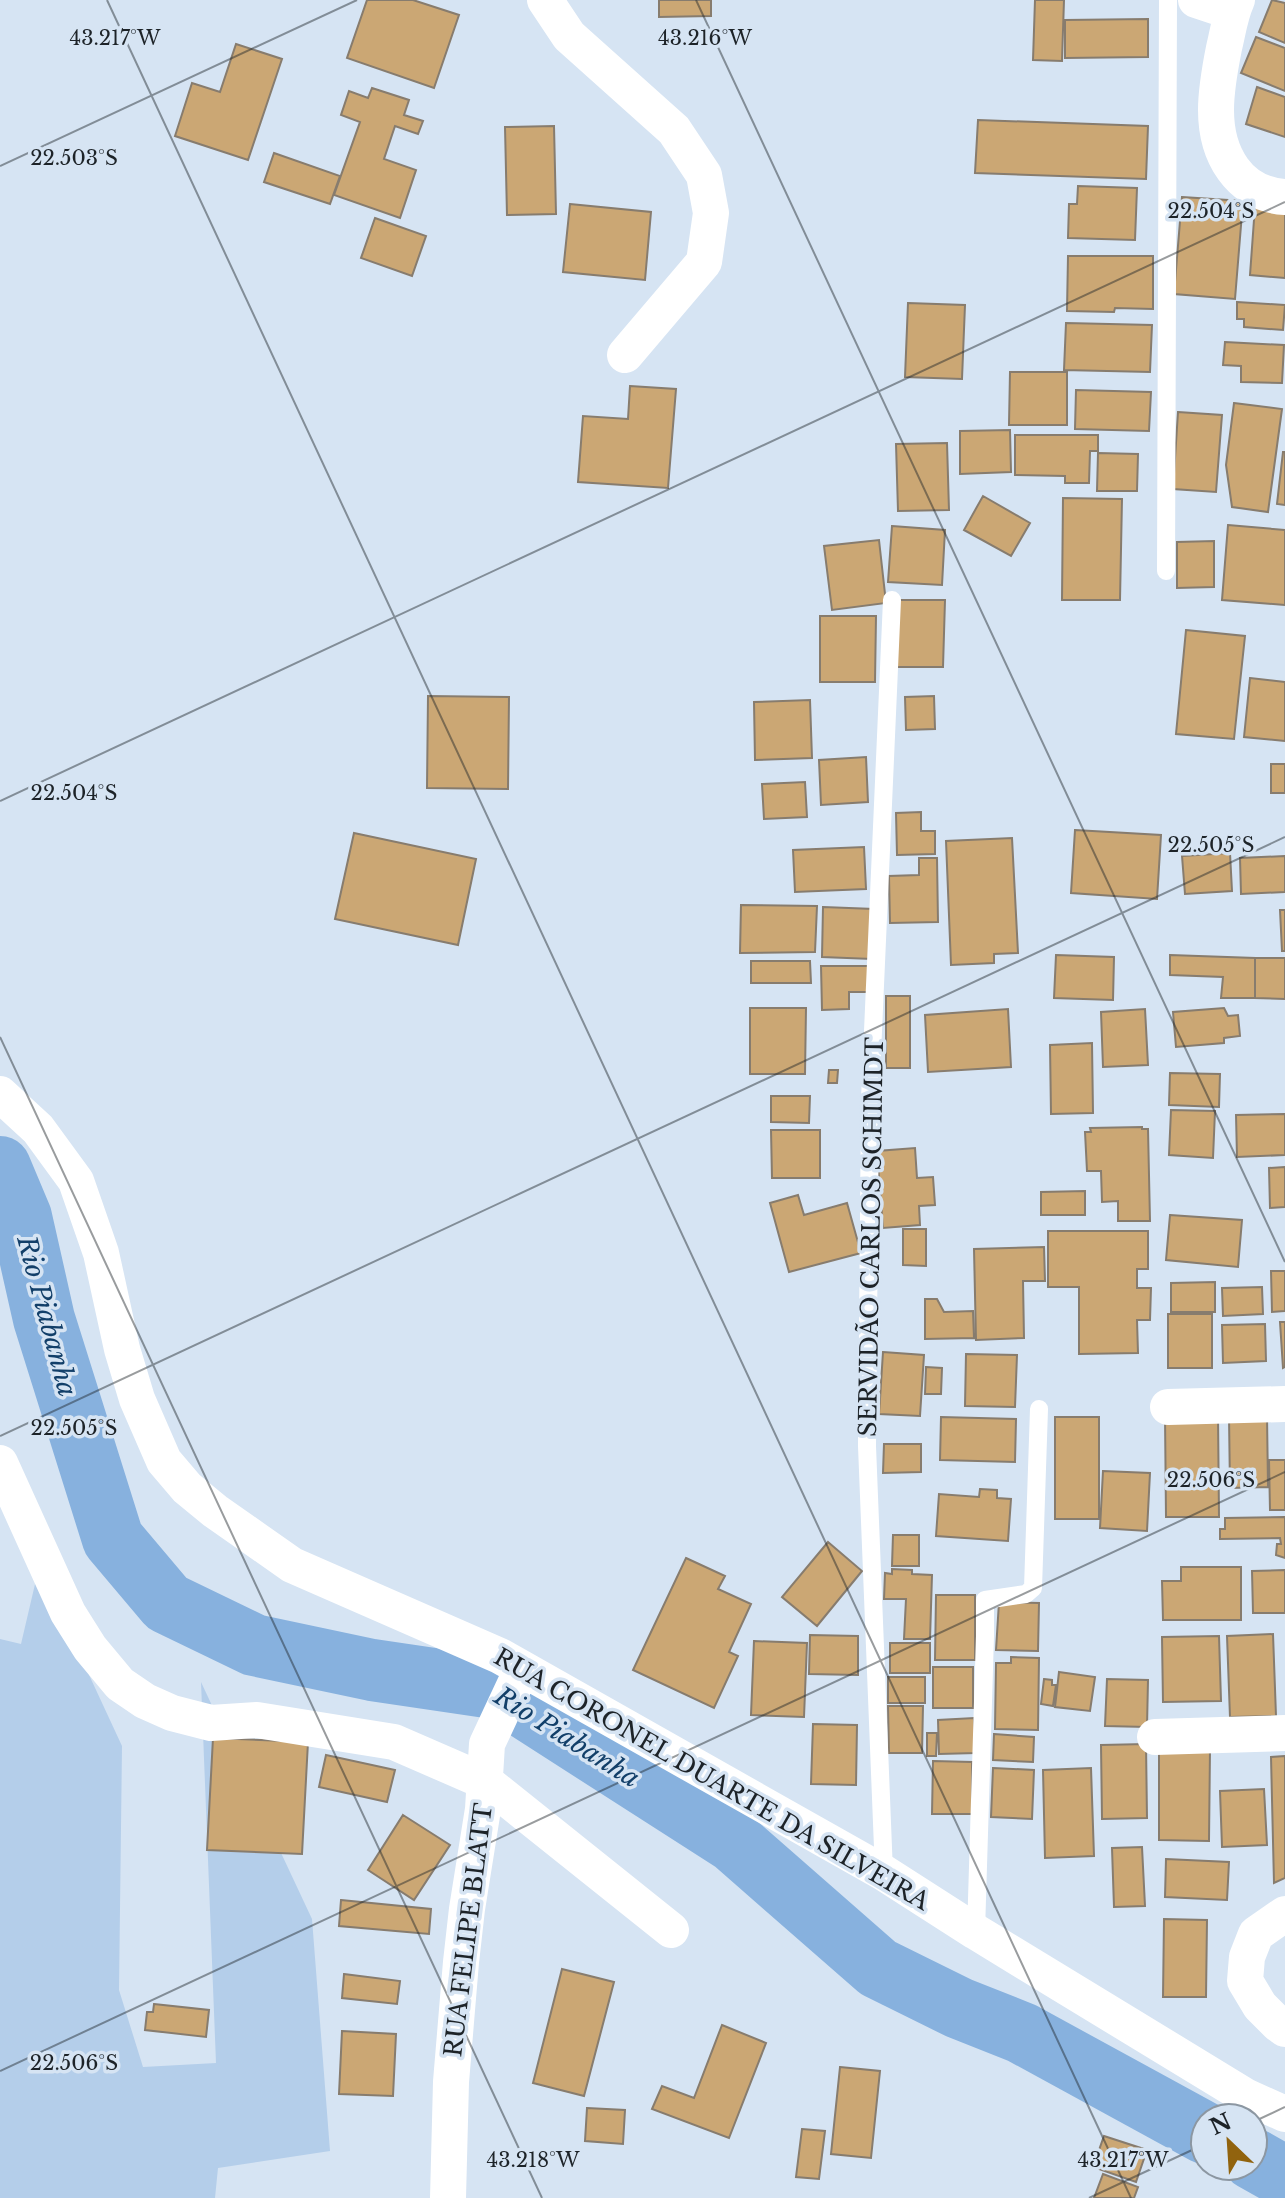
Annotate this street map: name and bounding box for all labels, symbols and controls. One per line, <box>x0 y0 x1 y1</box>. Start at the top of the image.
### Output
text: 43.217°W <box>69 26 161 50</box>
text: 43.216°W <box>658 26 752 50</box>
text: 22.503°S <box>30 146 118 170</box>
text: 22.504°S <box>1168 199 1254 223</box>
text: 22.504°S <box>31 781 117 805</box>
text: 22.505°S <box>1168 833 1254 857</box>
street label: SERVIDÃO CARLOS SCHIMDT <box>853 1037 889 1437</box>
water label: Rio Piabanha <box>10 1231 84 1400</box>
text: 22.505°S <box>31 1416 117 1440</box>
text: 22.506°S <box>1167 1468 1255 1492</box>
street label: RUA CORONEL DUARTE DA SILVEIRA <box>489 1642 935 1916</box>
water label: Rio Piabanha <box>488 1679 645 1794</box>
street label: RUA FELIPE BLATT <box>438 1802 498 2058</box>
text: 22.506°S <box>30 2051 118 2075</box>
north arrow <box>1189 2102 1269 2182</box>
text: N <box>1206 2108 1236 2141</box>
text: 43.218°W <box>486 2148 580 2172</box>
text: 43.217°W <box>1077 2148 1169 2172</box>

